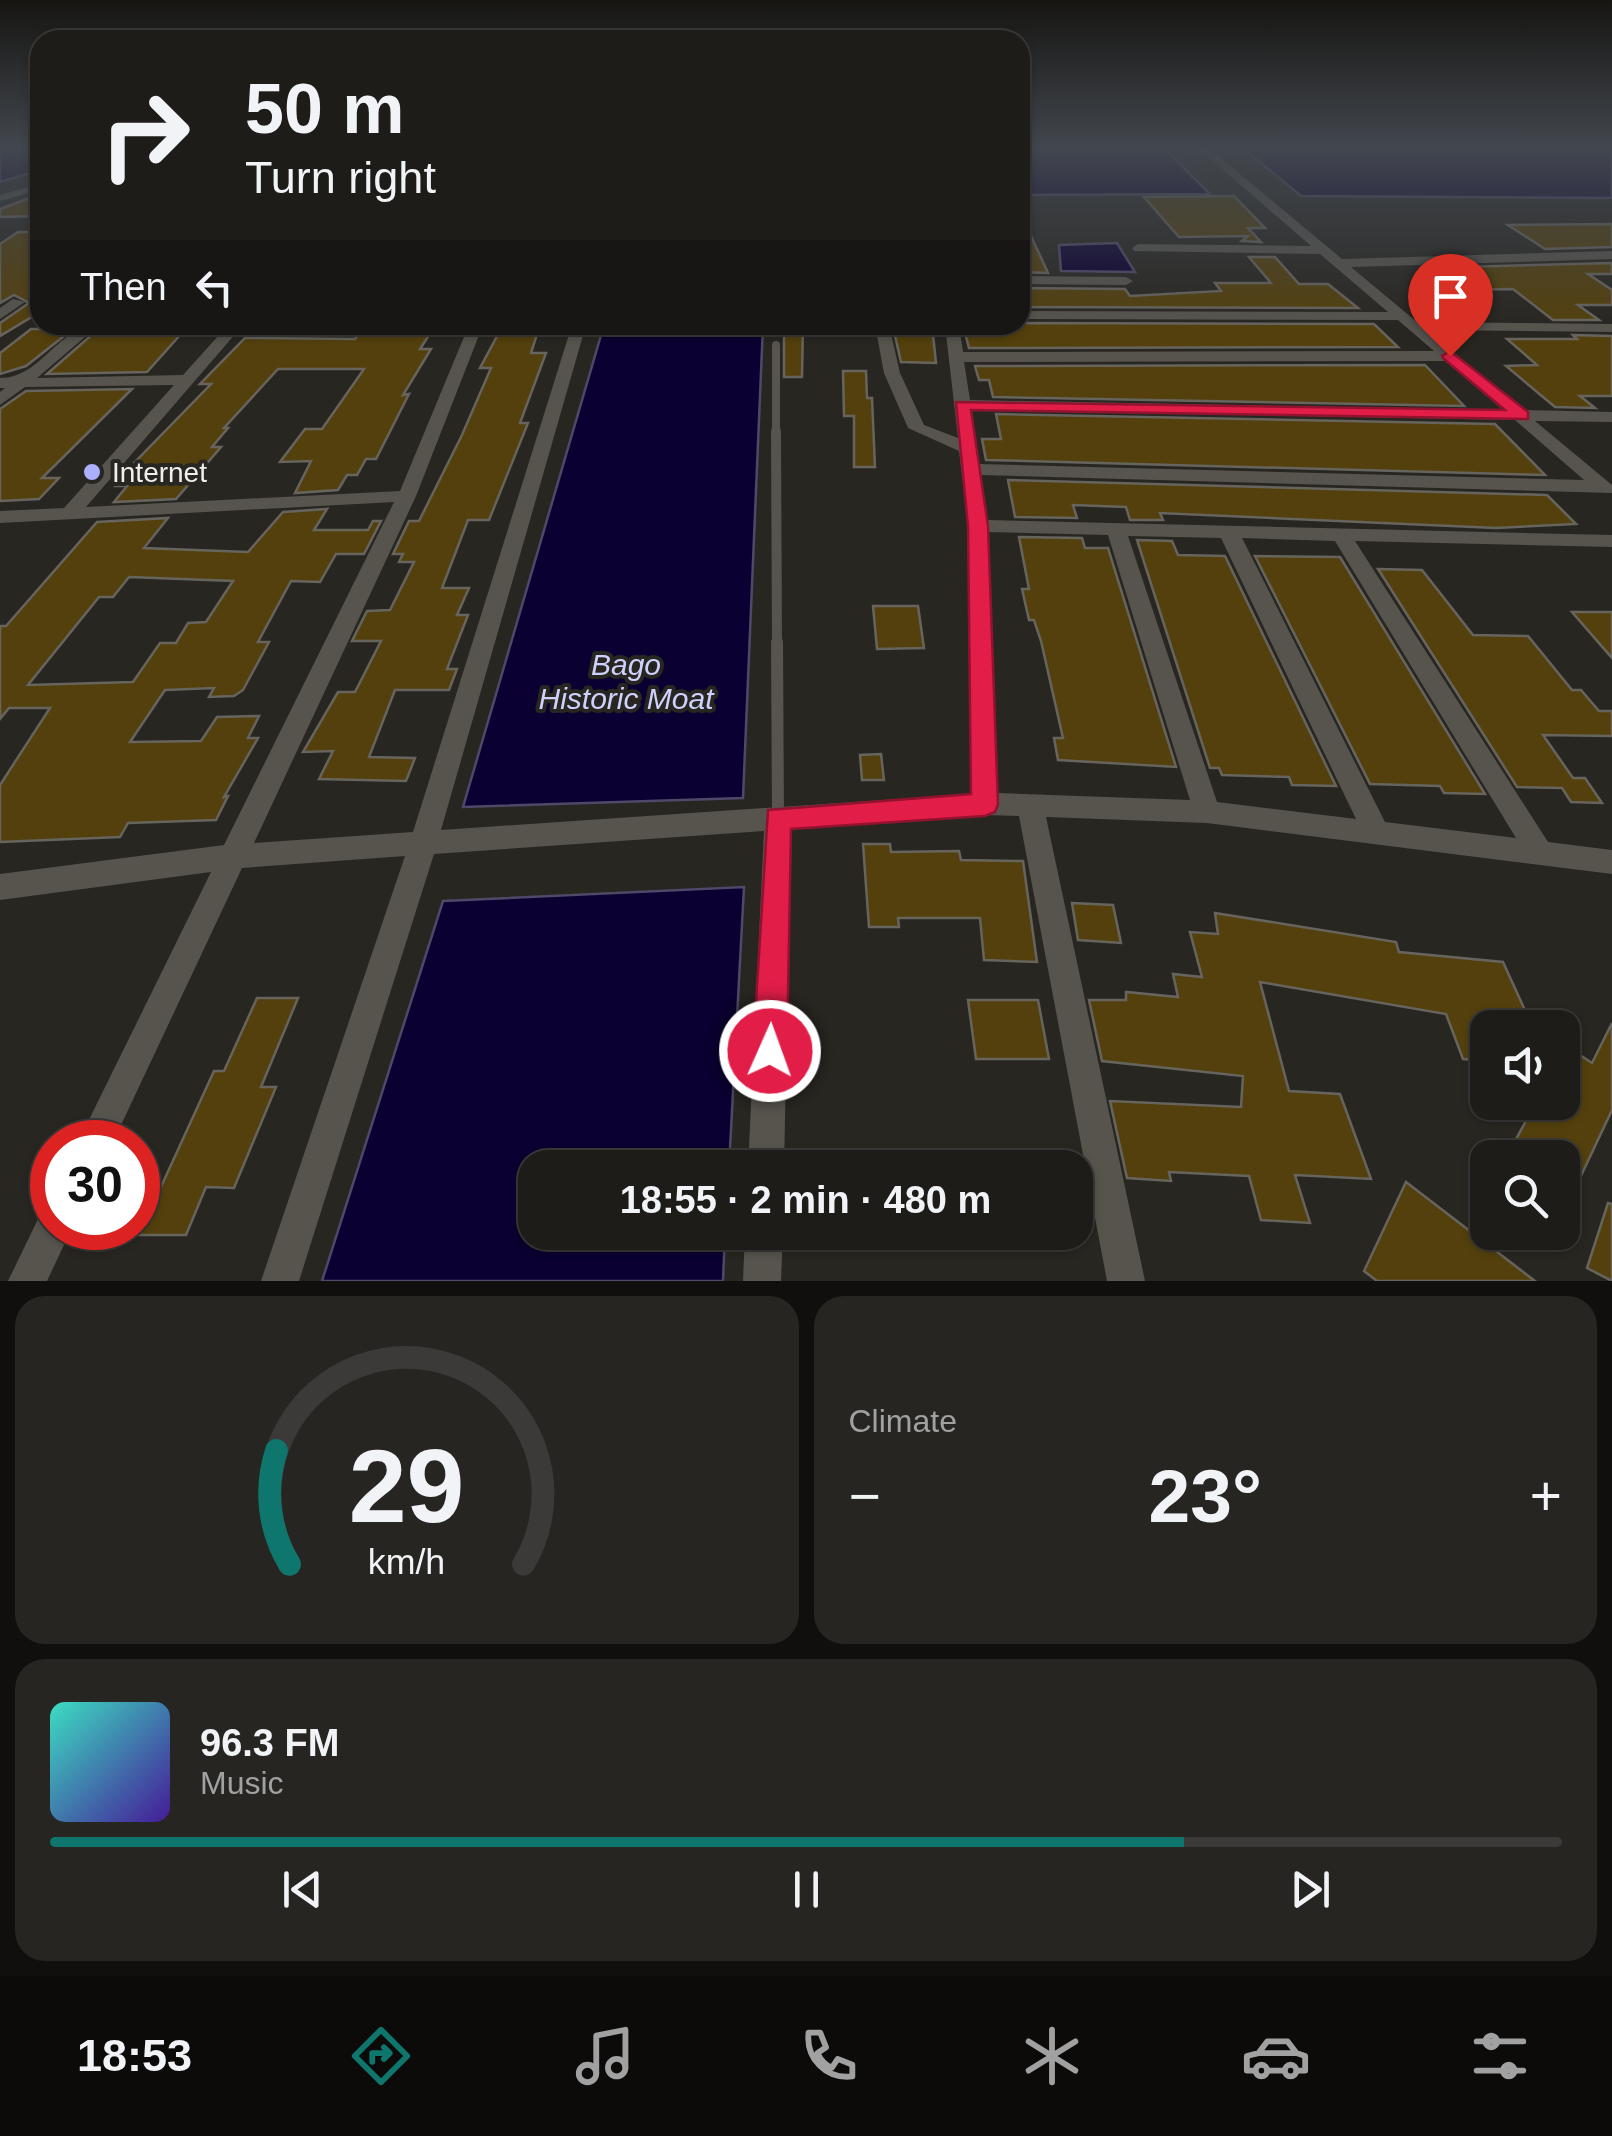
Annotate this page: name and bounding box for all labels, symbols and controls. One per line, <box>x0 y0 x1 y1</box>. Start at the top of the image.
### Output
icon: right <box>80 70 210 200</box>
text: 50 m <box>245 70 405 148</box>
text: Turn right <box>245 152 436 203</box>
pin <box>1408 254 1493 357</box>
icon: left <box>187 260 242 315</box>
text: Then <box>80 266 167 308</box>
icon: arrive <box>1423 269 1478 324</box>
place label: Internet <box>112 457 207 488</box>
marker: Internet <box>81 461 103 483</box>
water label: Bago Historic Moat <box>538 648 715 715</box>
position arrow <box>718 999 822 1103</box>
map controls <box>1470 1010 1580 1250</box>
button: sound <box>1470 1010 1580 1120</box>
speed limit sign: 30 <box>30 1120 160 1250</box>
button: search <box>1470 1140 1580 1250</box>
text: 18:55 · 2 min · 480 m <box>620 1179 991 1221</box>
text: Climate <box>849 1403 957 1439</box>
text: 29 <box>349 1428 465 1544</box>
text: 23° <box>1149 1454 1262 1538</box>
text: − <box>849 1465 881 1527</box>
text: + <box>1530 1465 1562 1527</box>
text: km/h <box>368 1542 445 1582</box>
text: 96.3 FM <box>200 1722 339 1764</box>
text: Music <box>200 1765 284 1801</box>
icon: previous <box>275 1862 330 1917</box>
icon: pause <box>779 1862 834 1917</box>
icon: next <box>1283 1862 1338 1917</box>
icon: directions <box>346 2021 416 2091</box>
icon: music <box>570 2021 640 2091</box>
icon: phone <box>794 2021 864 2091</box>
icon: climate <box>1017 2021 1087 2091</box>
icon: car <box>1241 2021 1311 2091</box>
icon: filters <box>1465 2021 1535 2091</box>
text: 18:53 <box>77 2030 192 2081</box>

